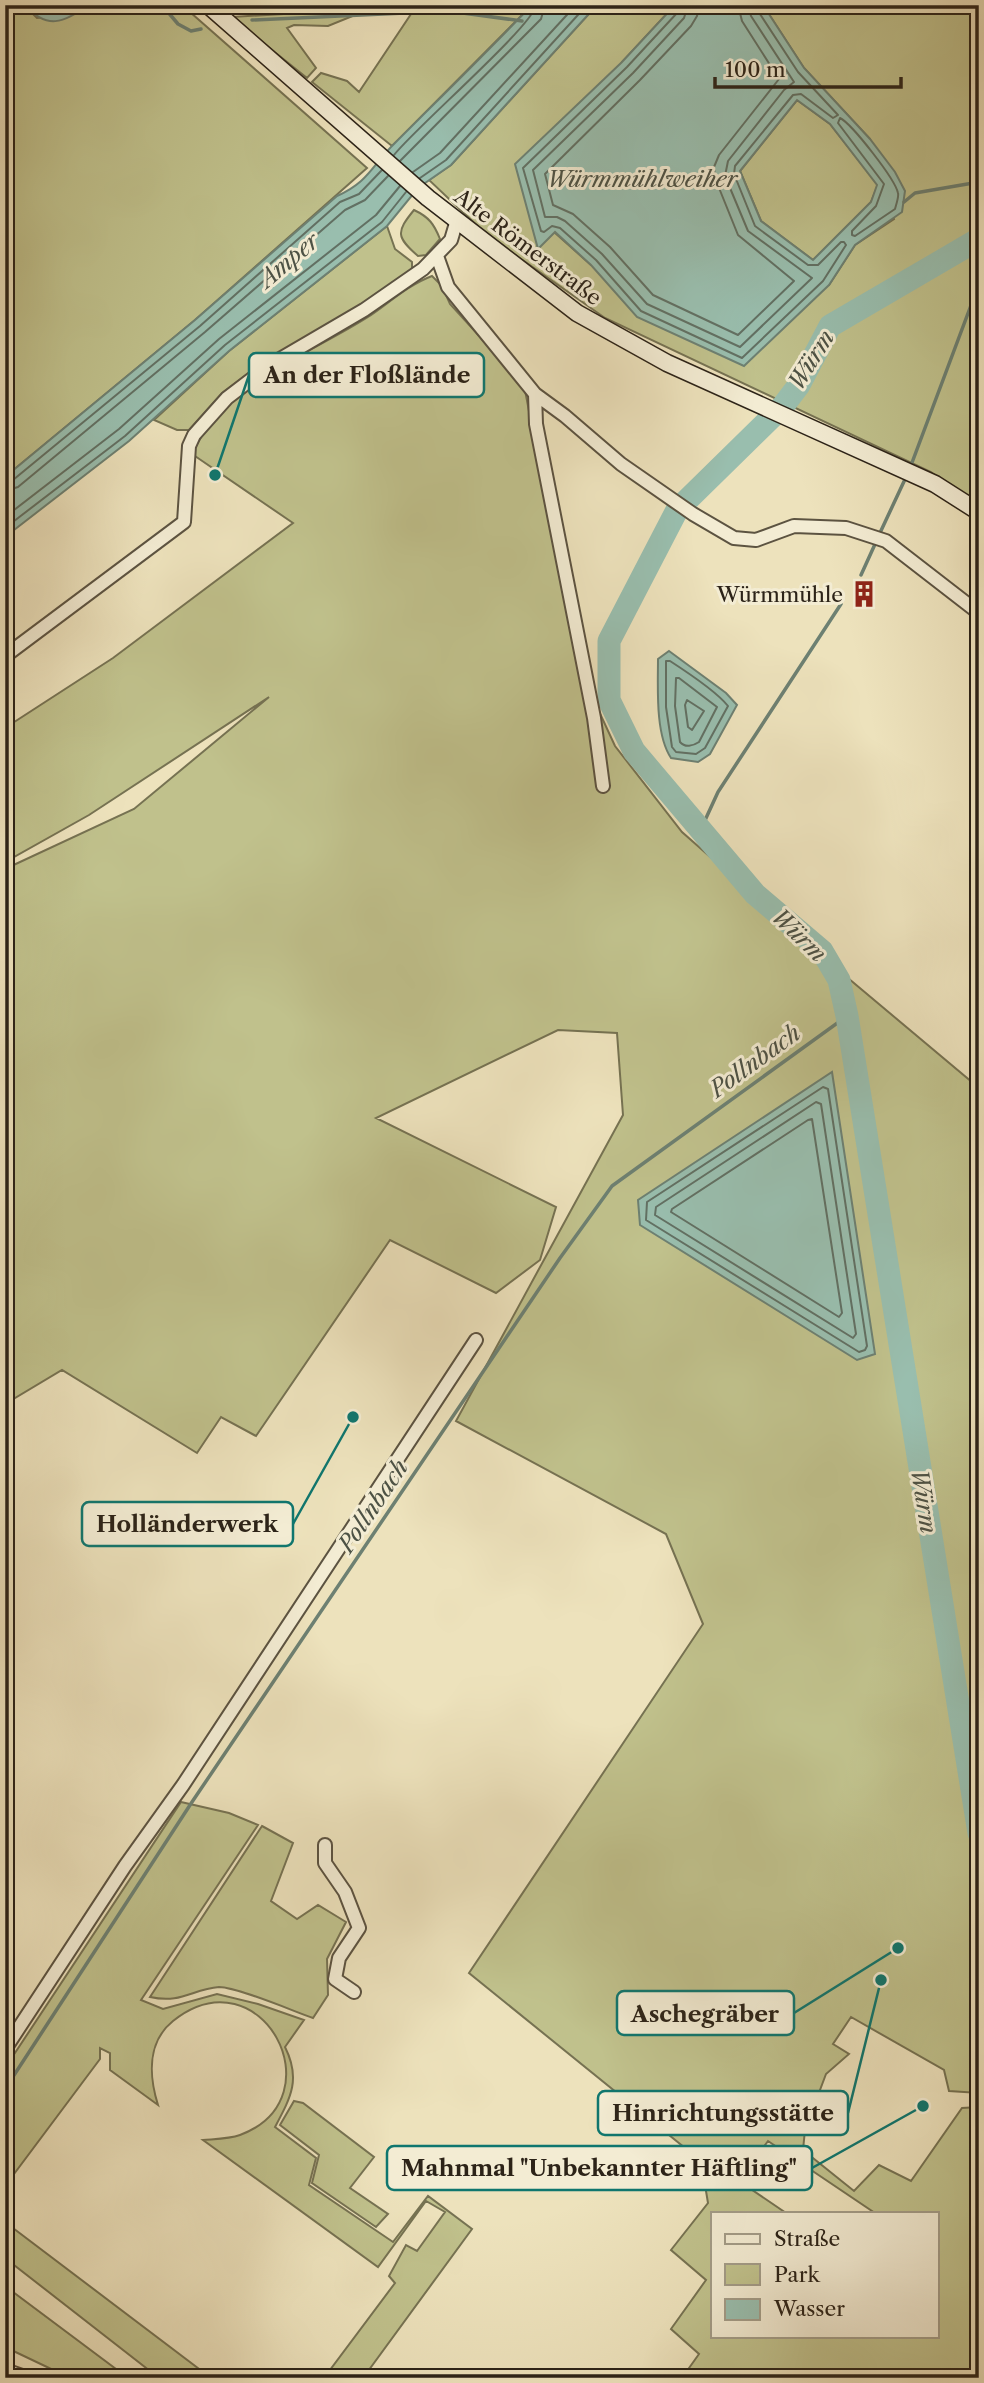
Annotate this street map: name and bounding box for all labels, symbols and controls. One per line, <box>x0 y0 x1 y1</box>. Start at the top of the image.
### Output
scale bar <box>715 46 900 90</box>
text: 100 m <box>725 57 786 82</box>
water label: Würmmühlweiher <box>546 165 739 193</box>
street label: Alte Römerstraße <box>449 183 606 310</box>
water label: Amper <box>251 226 326 295</box>
water label: Würm <box>782 325 840 395</box>
callout: An der Floßlände <box>249 353 484 397</box>
text: An der Floßlände <box>263 361 471 389</box>
building icon: Würmmühle <box>849 579 879 609</box>
place label: Würmmühle <box>716 582 843 607</box>
water label: Würm <box>766 902 832 968</box>
water label: Pollnbach <box>702 1019 806 1105</box>
water label: Pollnbach <box>331 1454 414 1559</box>
water label: Würm <box>905 1466 943 1536</box>
callout: Holländerwerk <box>82 1502 293 1546</box>
text: Holländerwerk <box>96 1510 279 1538</box>
callout: Aschegräber <box>617 1991 794 2035</box>
text: Aschegräber <box>630 2000 780 2028</box>
callout: Hinrichtungsstätte <box>598 2091 848 2135</box>
text: Hinrichtungsstätte <box>612 2099 834 2127</box>
callout: Mahnmal "Unbekannter Häftling" <box>387 2146 812 2190</box>
text: Mahnmal "Unbekannter Häftling" <box>401 2154 797 2182</box>
legend <box>711 2212 939 2338</box>
text: Straße <box>774 2226 840 2251</box>
text: Park <box>774 2262 820 2287</box>
text: Wasser <box>773 2296 845 2321</box>

